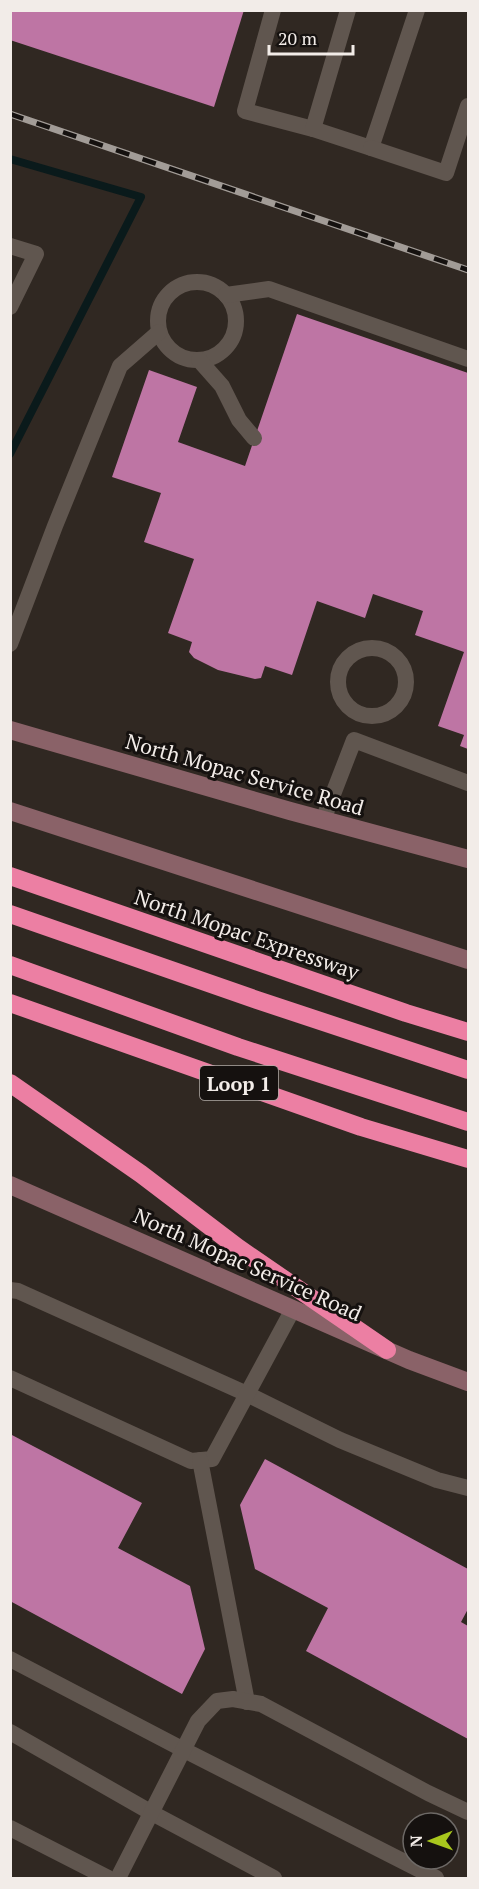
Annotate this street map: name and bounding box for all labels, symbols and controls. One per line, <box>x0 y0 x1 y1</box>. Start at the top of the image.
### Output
scale bar <box>269 18 353 56</box>
text: 20 m <box>278 26 318 50</box>
street label: North Mopac Service Road <box>123 727 368 822</box>
street label: North Mopac Expressway <box>131 882 363 986</box>
road number: Loop 1 <box>200 1066 278 1100</box>
street label: North Mopac Service Road <box>130 1201 367 1327</box>
north arrow <box>401 1811 461 1871</box>
text: N <box>405 1835 427 1848</box>

